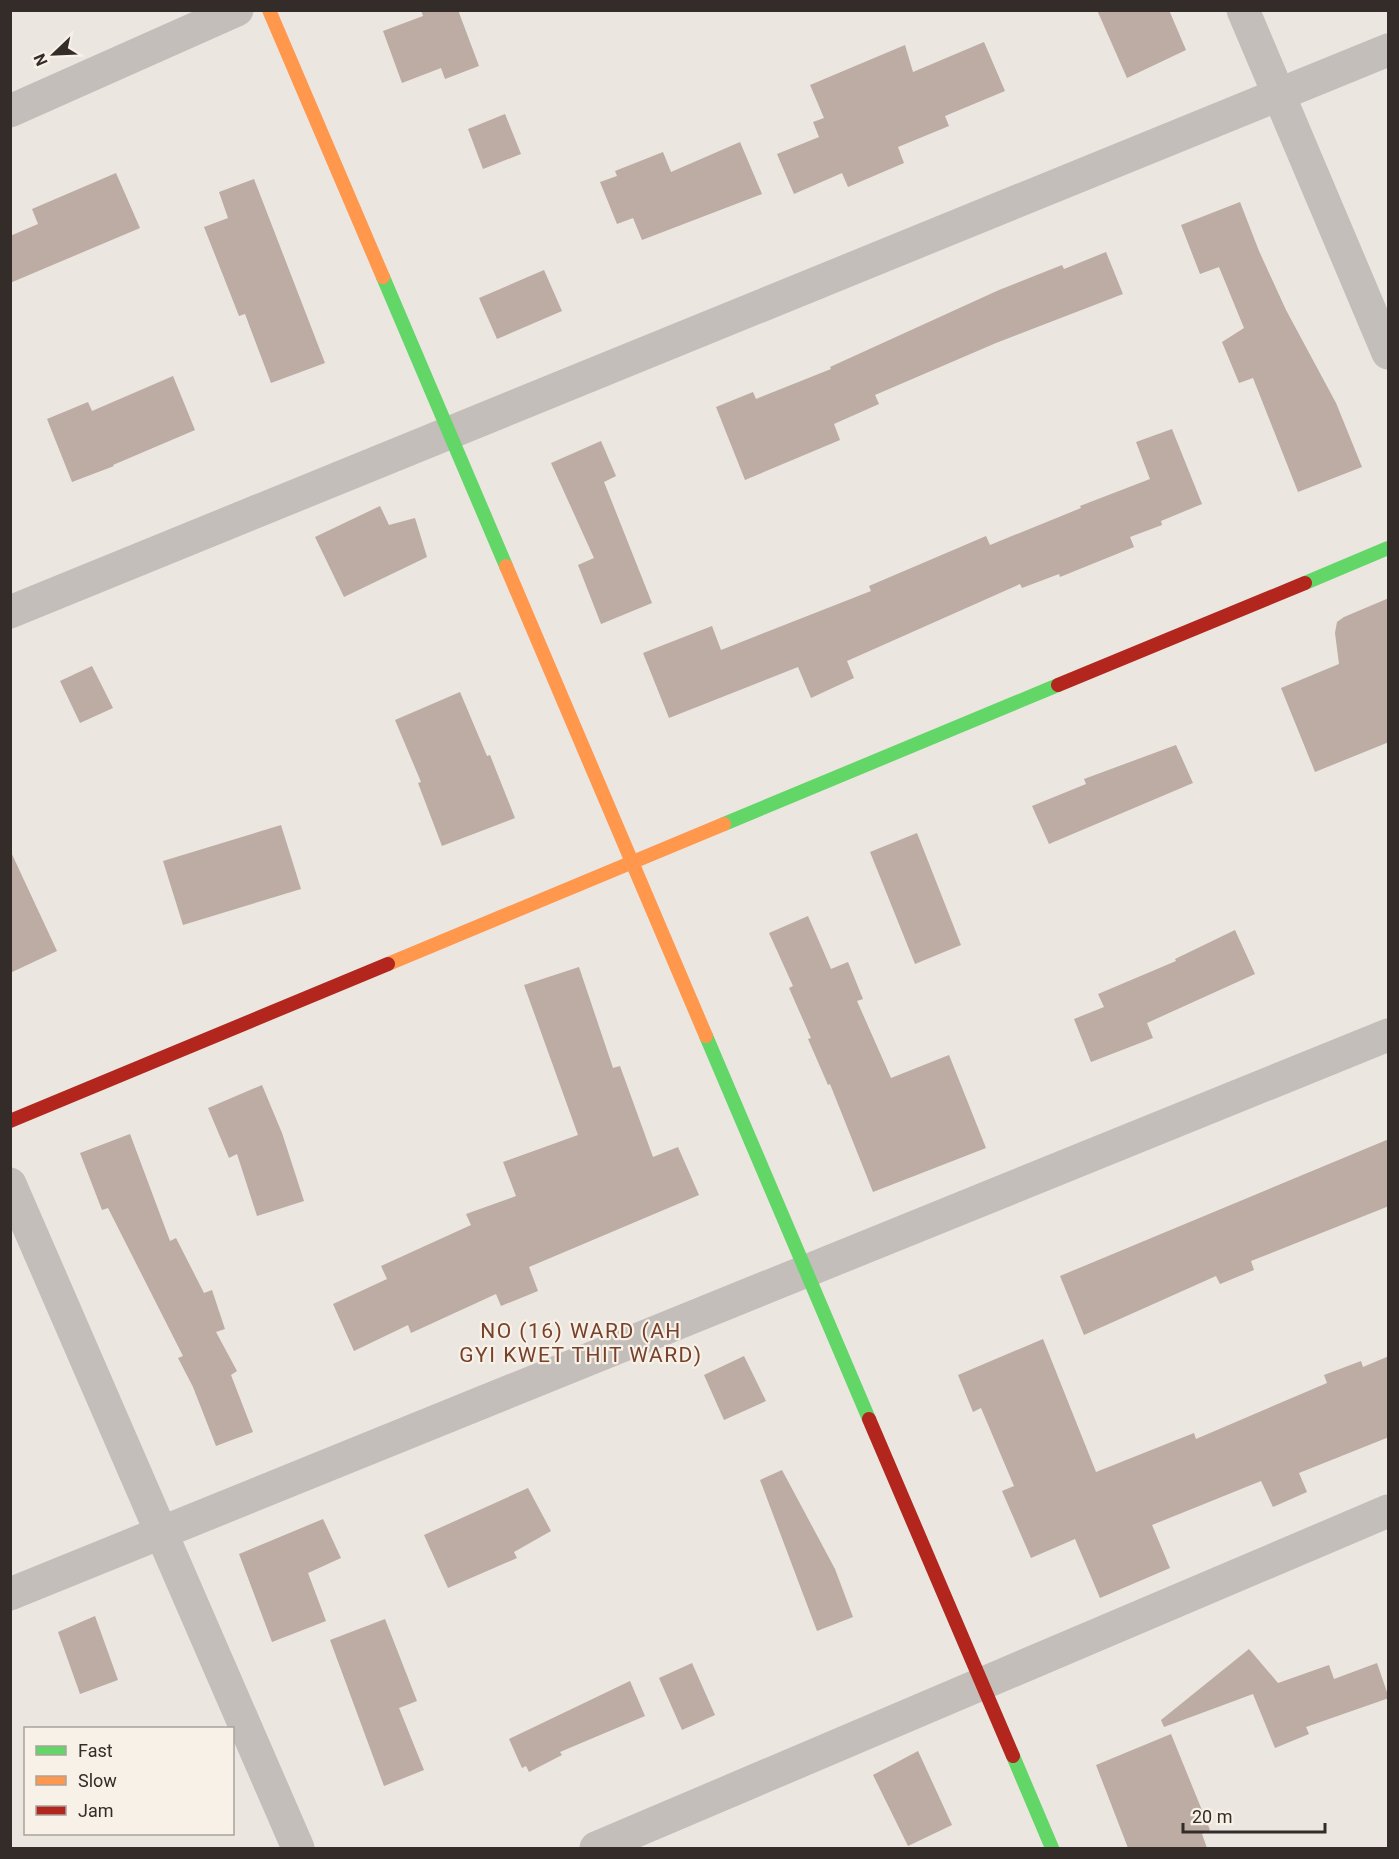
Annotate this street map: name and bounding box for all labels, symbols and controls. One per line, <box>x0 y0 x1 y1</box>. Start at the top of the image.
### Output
north arrow <box>24 24 84 84</box>
text: N <box>30 51 52 69</box>
district label: NO (16) WARD (AH GYI KWET THIT WARD) <box>459 1319 703 1367</box>
legend <box>24 1727 234 1835</box>
text: Fast <box>78 1740 113 1761</box>
text: Slow <box>78 1770 117 1791</box>
scale bar <box>1183 1796 1326 1834</box>
text: Jam <box>78 1800 114 1821</box>
text: 20 m <box>1192 1806 1232 1827</box>

